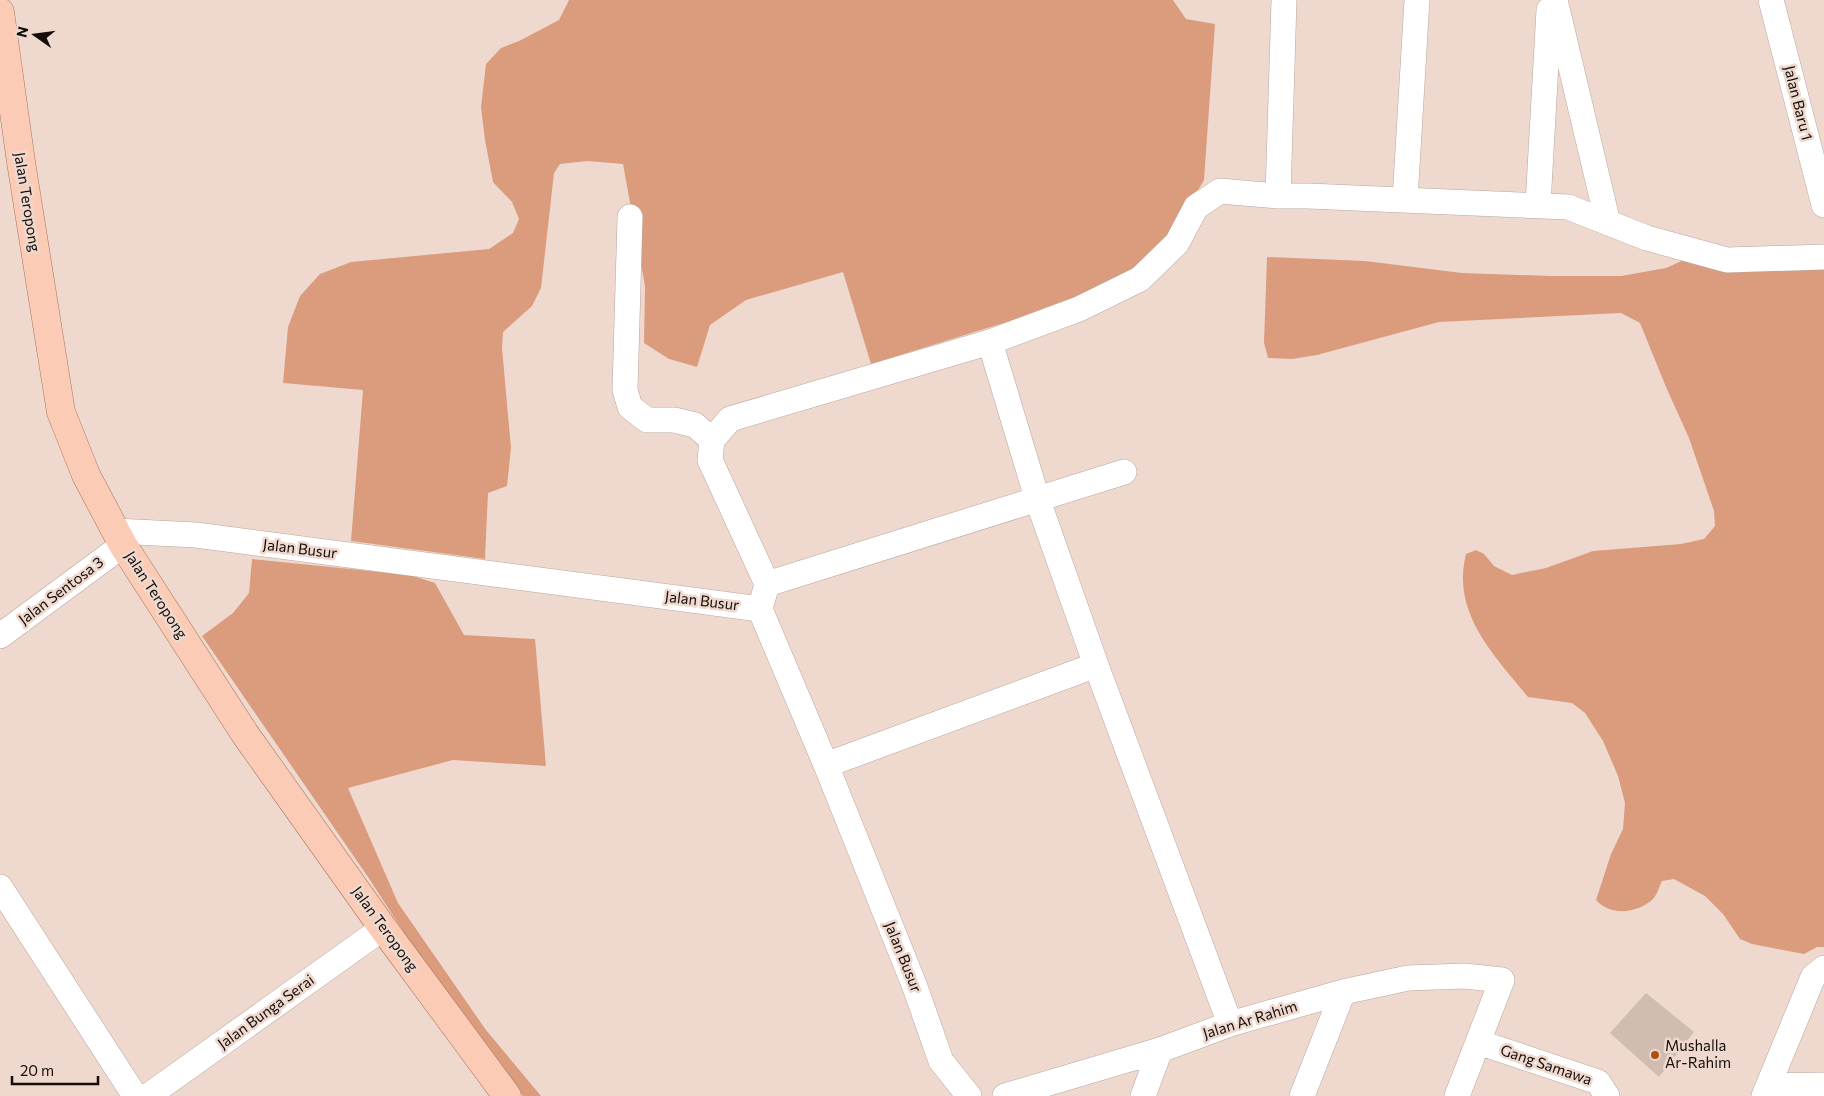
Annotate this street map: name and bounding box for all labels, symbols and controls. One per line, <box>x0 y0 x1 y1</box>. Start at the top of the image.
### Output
north arrow <box>10 10 60 60</box>
text: N <box>12 25 31 39</box>
street label: Jalan Baru 1 <box>1781 63 1817 142</box>
street label: Jalan Teropong <box>11 151 45 253</box>
street label: Jalan Busur <box>262 535 338 561</box>
street label: Jalan Teropong <box>122 547 192 642</box>
street label: Jalan Sentosa 3 <box>14 552 106 628</box>
street label: Jalan Busur <box>664 587 740 613</box>
street label: Jalan Teropong <box>349 882 423 975</box>
street label: Jalan Busur <box>882 919 926 995</box>
street label: Jalan Bunga Serai <box>214 970 317 1052</box>
street label: Jalan Ar Rahim <box>1200 996 1299 1042</box>
place label: Mushalla Ar-Rahim <box>1665 1036 1731 1071</box>
street label: Gang Samawa <box>1498 1040 1594 1088</box>
marker: Mushalla Ar-Rahim <box>1649 1049 1661 1061</box>
scale bar <box>12 1054 99 1086</box>
text: 20 m <box>20 1061 54 1079</box>

